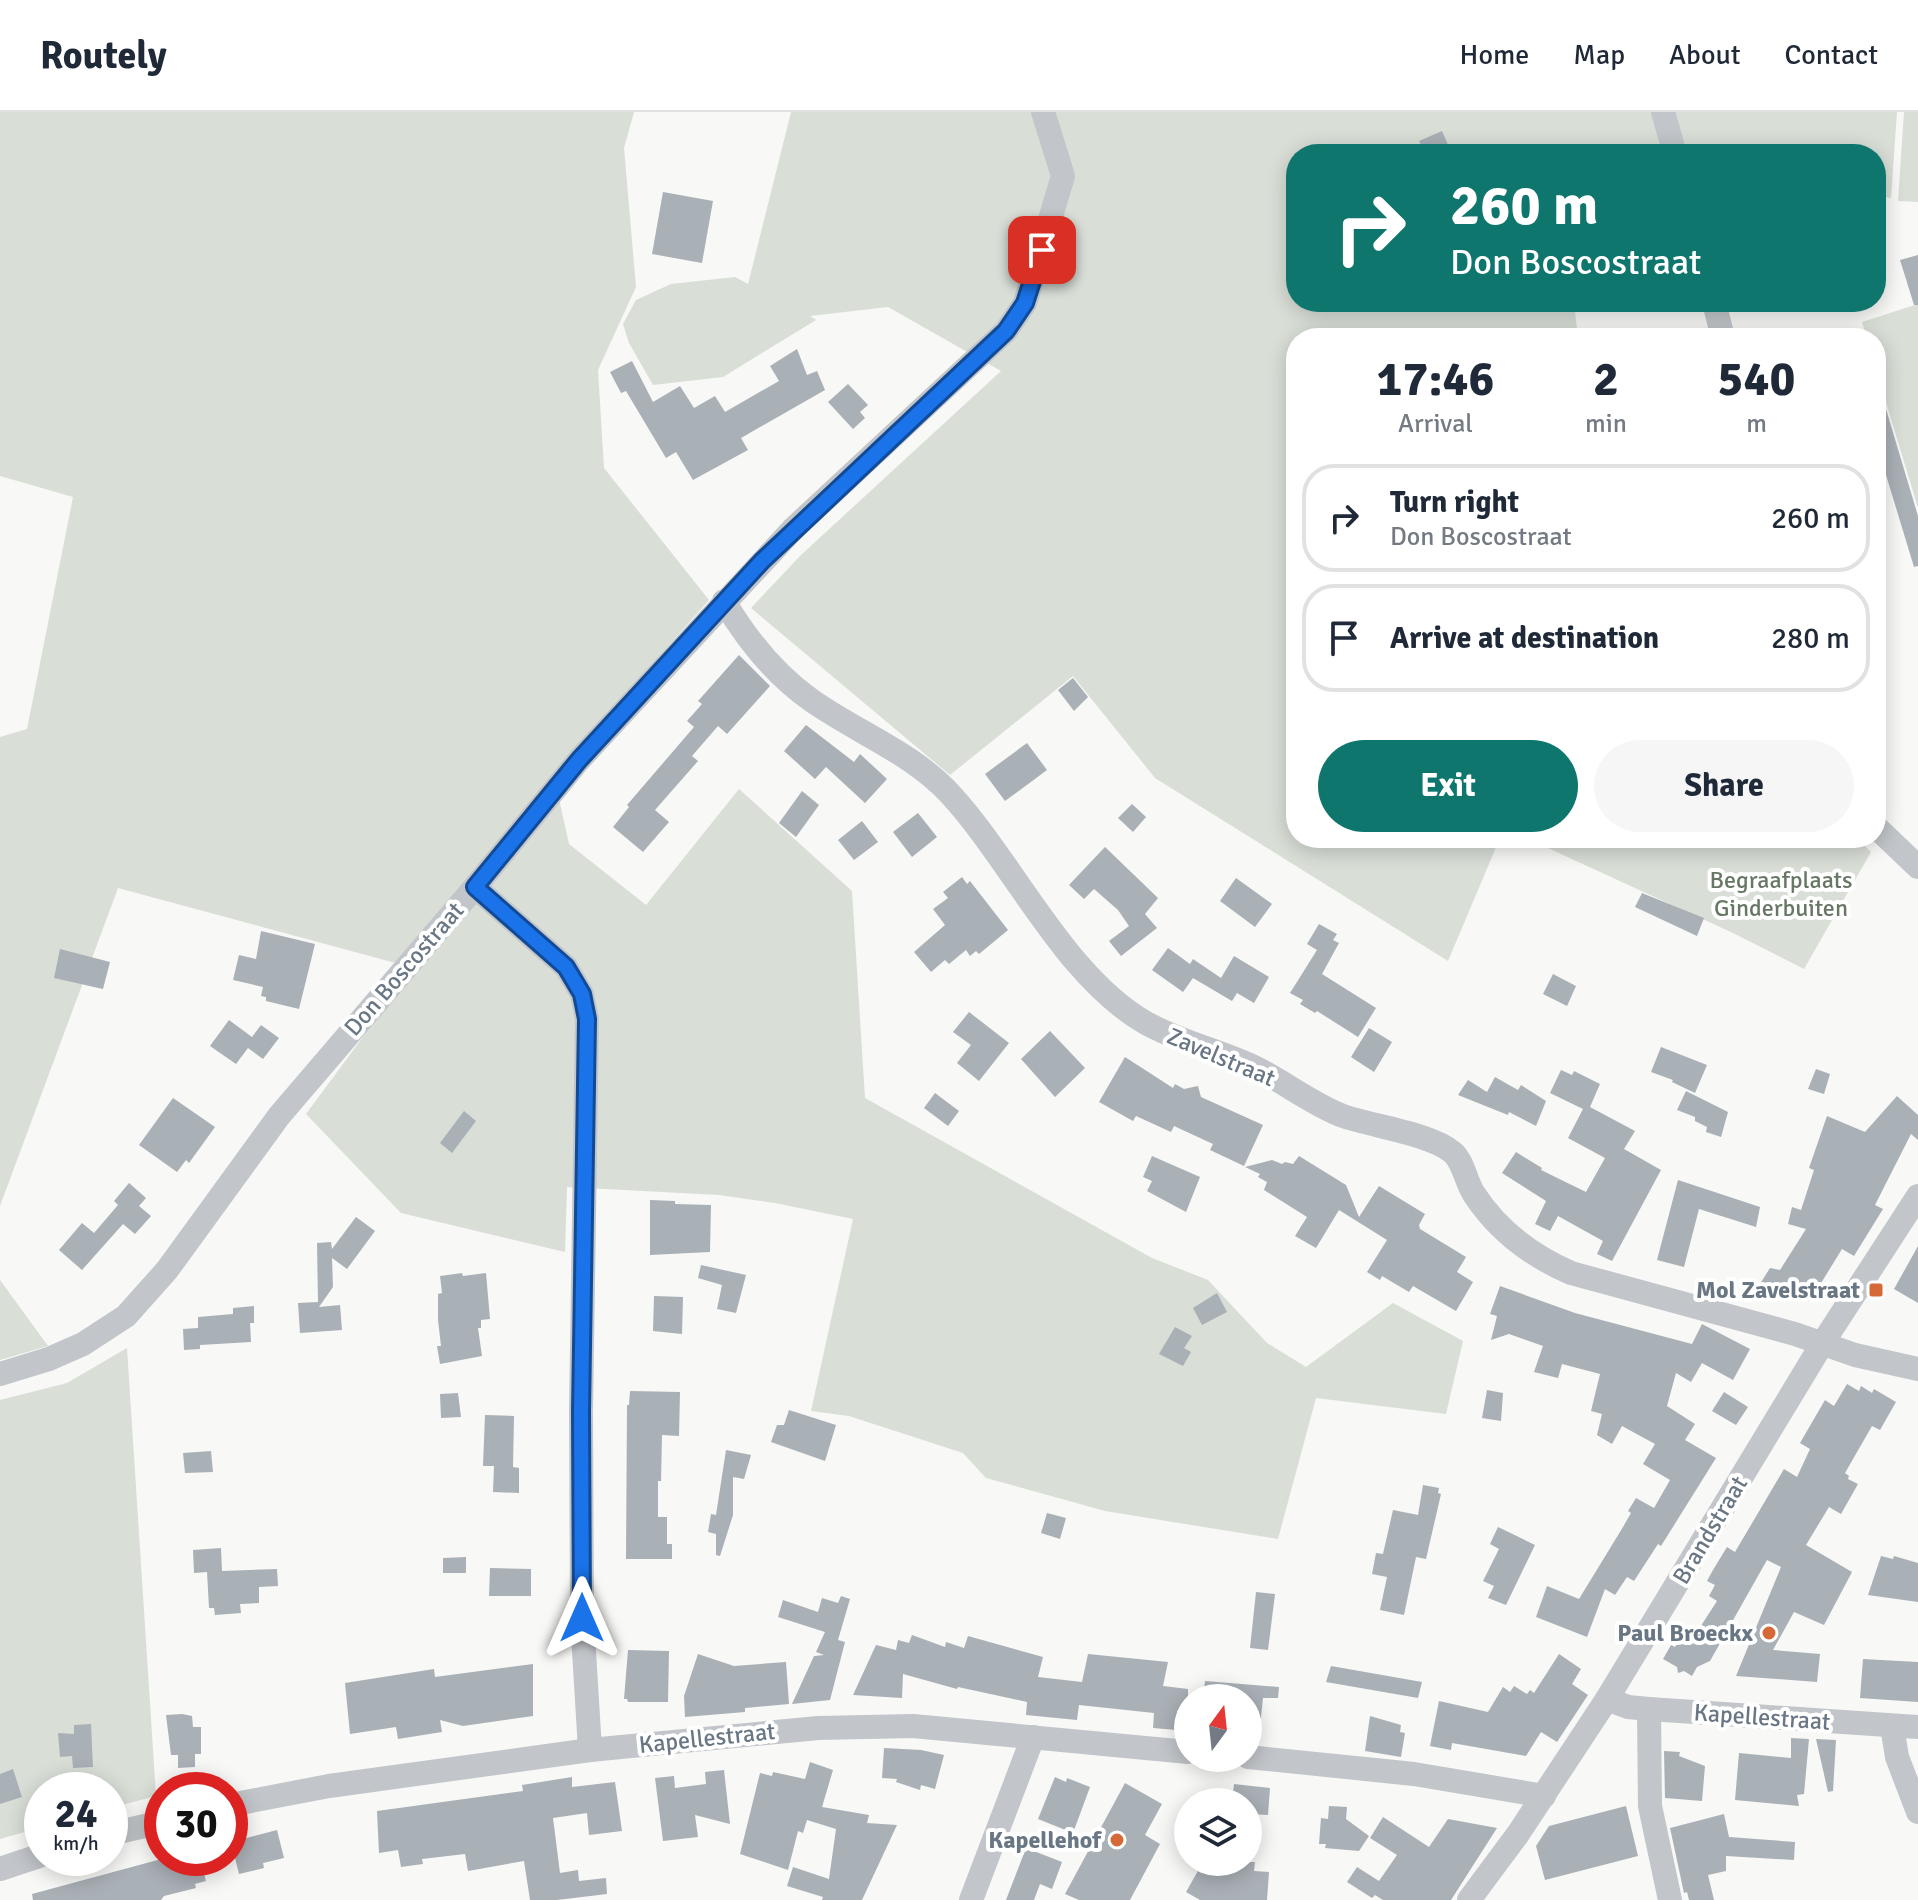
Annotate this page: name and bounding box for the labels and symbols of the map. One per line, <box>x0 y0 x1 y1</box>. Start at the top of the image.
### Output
pin <box>1008 216 1076 284</box>
park label: Begraafplaats Ginderbuiten <box>1709 865 1853 923</box>
street label: Don Boscostraat <box>338 896 470 1042</box>
street label: Zavelstraat <box>1162 1021 1280 1093</box>
place label: Mol Zavelstraat <box>1696 1275 1860 1305</box>
marker: Mol Zavelstraat <box>1867 1281 1885 1299</box>
street label: Brandstraat <box>1666 1470 1754 1590</box>
position arrow <box>540 1576 624 1660</box>
place label: Paul Broeckx <box>1617 1618 1753 1648</box>
marker: Paul Broeckx <box>1760 1624 1778 1642</box>
north arrow <box>1174 1684 1262 1772</box>
street label: Kapellestraat <box>1693 1697 1831 1737</box>
street label: Kapellestraat <box>637 1716 777 1760</box>
speed limit sign: 30 <box>144 1772 248 1876</box>
place label: Kapellehof <box>988 1825 1102 1855</box>
marker: Kapellehof <box>1108 1831 1126 1849</box>

